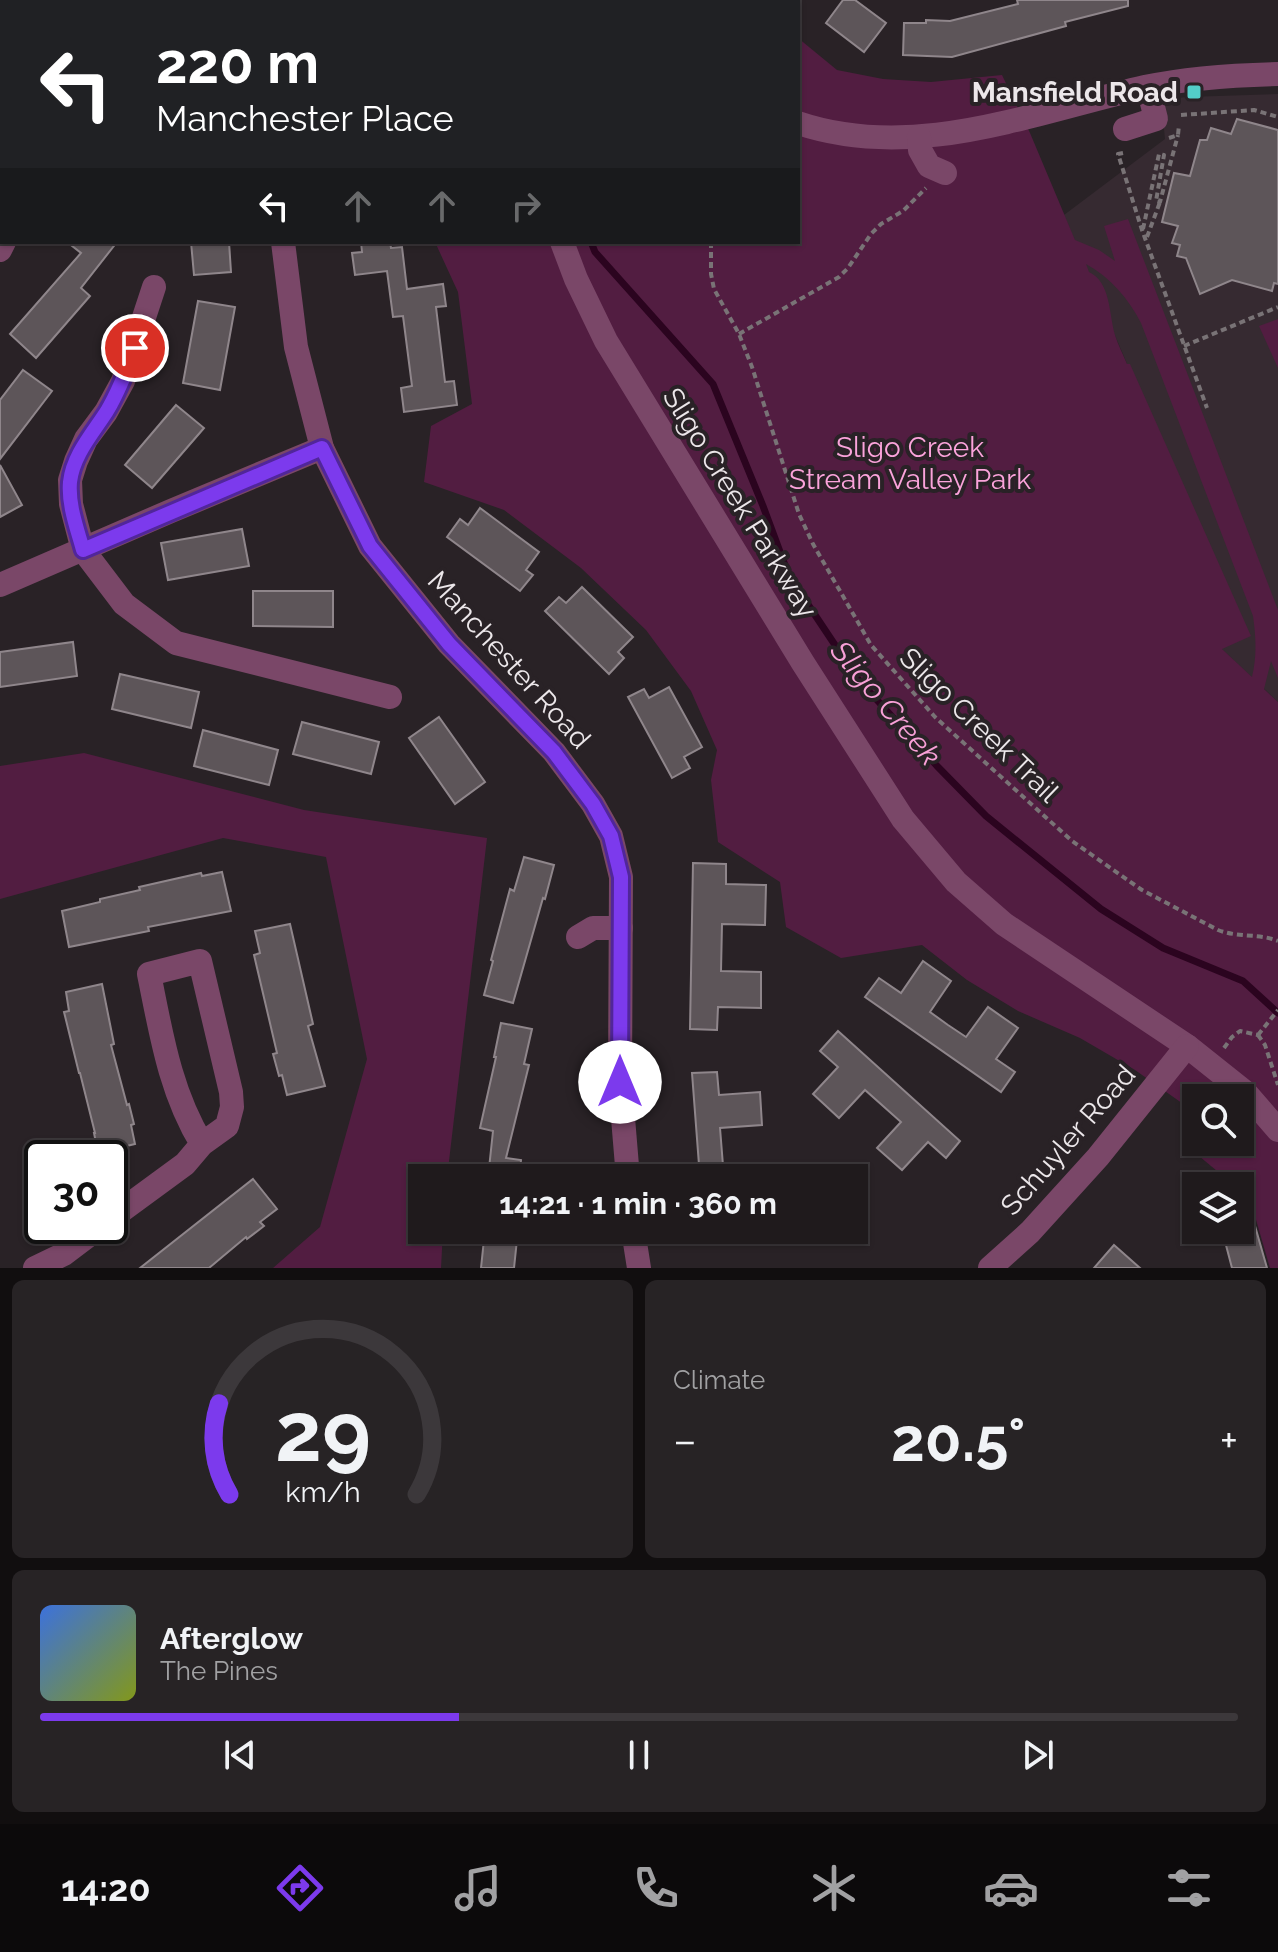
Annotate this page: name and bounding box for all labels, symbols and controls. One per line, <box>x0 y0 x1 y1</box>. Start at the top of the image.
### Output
text: 220 m <box>156 30 319 96</box>
icon: left <box>24 32 128 136</box>
place label: Mansfield Road <box>972 76 1178 109</box>
marker: Mansfield Road <box>1185 83 1203 101</box>
text: Manchester Place <box>156 97 454 139</box>
icon: left <box>252 184 296 228</box>
icon: ahead <box>336 184 380 228</box>
icon: ahead <box>420 184 464 228</box>
icon: right <box>504 184 548 228</box>
pin <box>101 314 169 382</box>
icon: arrive <box>113 326 157 370</box>
street label: Sligo Creek Parkway <box>656 382 824 624</box>
park label: Sligo Creek Stream Valley Park <box>789 431 1031 496</box>
street label: Manchester Road <box>421 565 597 755</box>
water label: Sligo Creek <box>823 633 948 772</box>
street label: Sligo Creek Trail <box>893 641 1065 809</box>
position arrow <box>578 1040 662 1124</box>
street label: Schuyler Road <box>994 1058 1142 1222</box>
map controls <box>1182 1084 1254 1244</box>
button: search <box>1182 1084 1254 1156</box>
speed limit sign: 30 <box>24 1140 128 1244</box>
button: layers <box>1182 1172 1254 1244</box>
text: 14:21 · 1 min · 360 m <box>499 1186 777 1221</box>
text: Climate <box>673 1365 765 1395</box>
text: 29 <box>275 1383 370 1480</box>
text: 20.5° <box>891 1405 1025 1475</box>
text: − <box>673 1415 697 1466</box>
text: + <box>1220 1415 1238 1466</box>
text: km/h <box>285 1475 360 1509</box>
text: Afterglow <box>160 1621 303 1656</box>
text: The Pines <box>160 1656 278 1686</box>
icon: previous <box>218 1733 262 1777</box>
icon: pause <box>617 1733 661 1777</box>
icon: next <box>1016 1733 1060 1777</box>
icon: directions <box>272 1860 328 1916</box>
icon: music <box>450 1860 506 1916</box>
icon: phone <box>628 1860 684 1916</box>
icon: climate <box>806 1860 862 1916</box>
icon: car <box>983 1860 1039 1916</box>
icon: filters <box>1161 1860 1217 1916</box>
text: 14:20 <box>61 1867 151 1909</box>

